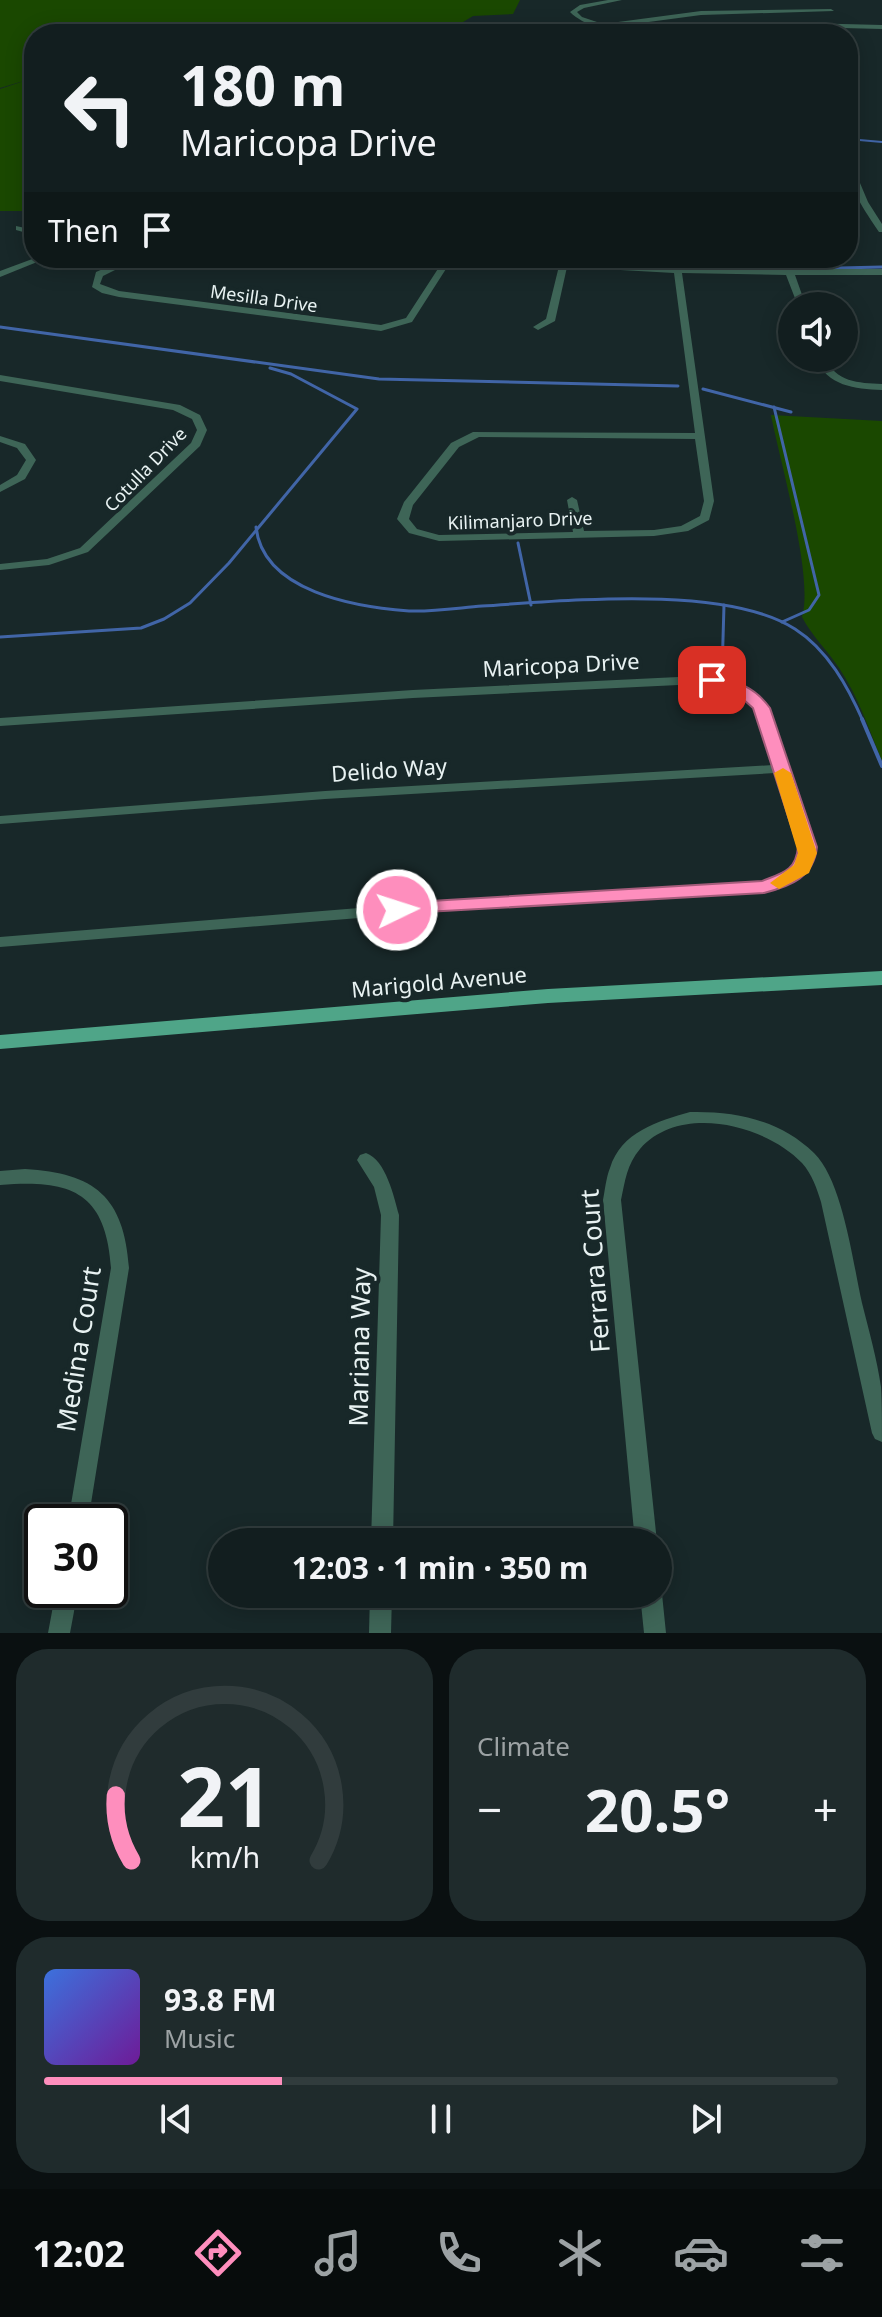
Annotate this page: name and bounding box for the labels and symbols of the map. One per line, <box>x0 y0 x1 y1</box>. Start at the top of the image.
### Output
street label: Mesilla Drive <box>209 279 319 317</box>
street label: Cotulla Drive <box>99 422 191 516</box>
street label: Kilimanjaro Drive <box>447 505 593 535</box>
street label: Maricopa Drive <box>482 645 640 683</box>
pin <box>678 646 746 714</box>
street label: Delido Way <box>330 750 449 788</box>
position arrow <box>355 868 439 952</box>
street label: Marigold Avenue <box>350 958 528 1004</box>
street label: Ferrara Court <box>570 1188 618 1354</box>
street label: Medina Court <box>47 1264 109 1434</box>
street label: Mariana Way <box>340 1266 378 1427</box>
speed limit sign: 30 <box>24 1504 128 1608</box>

